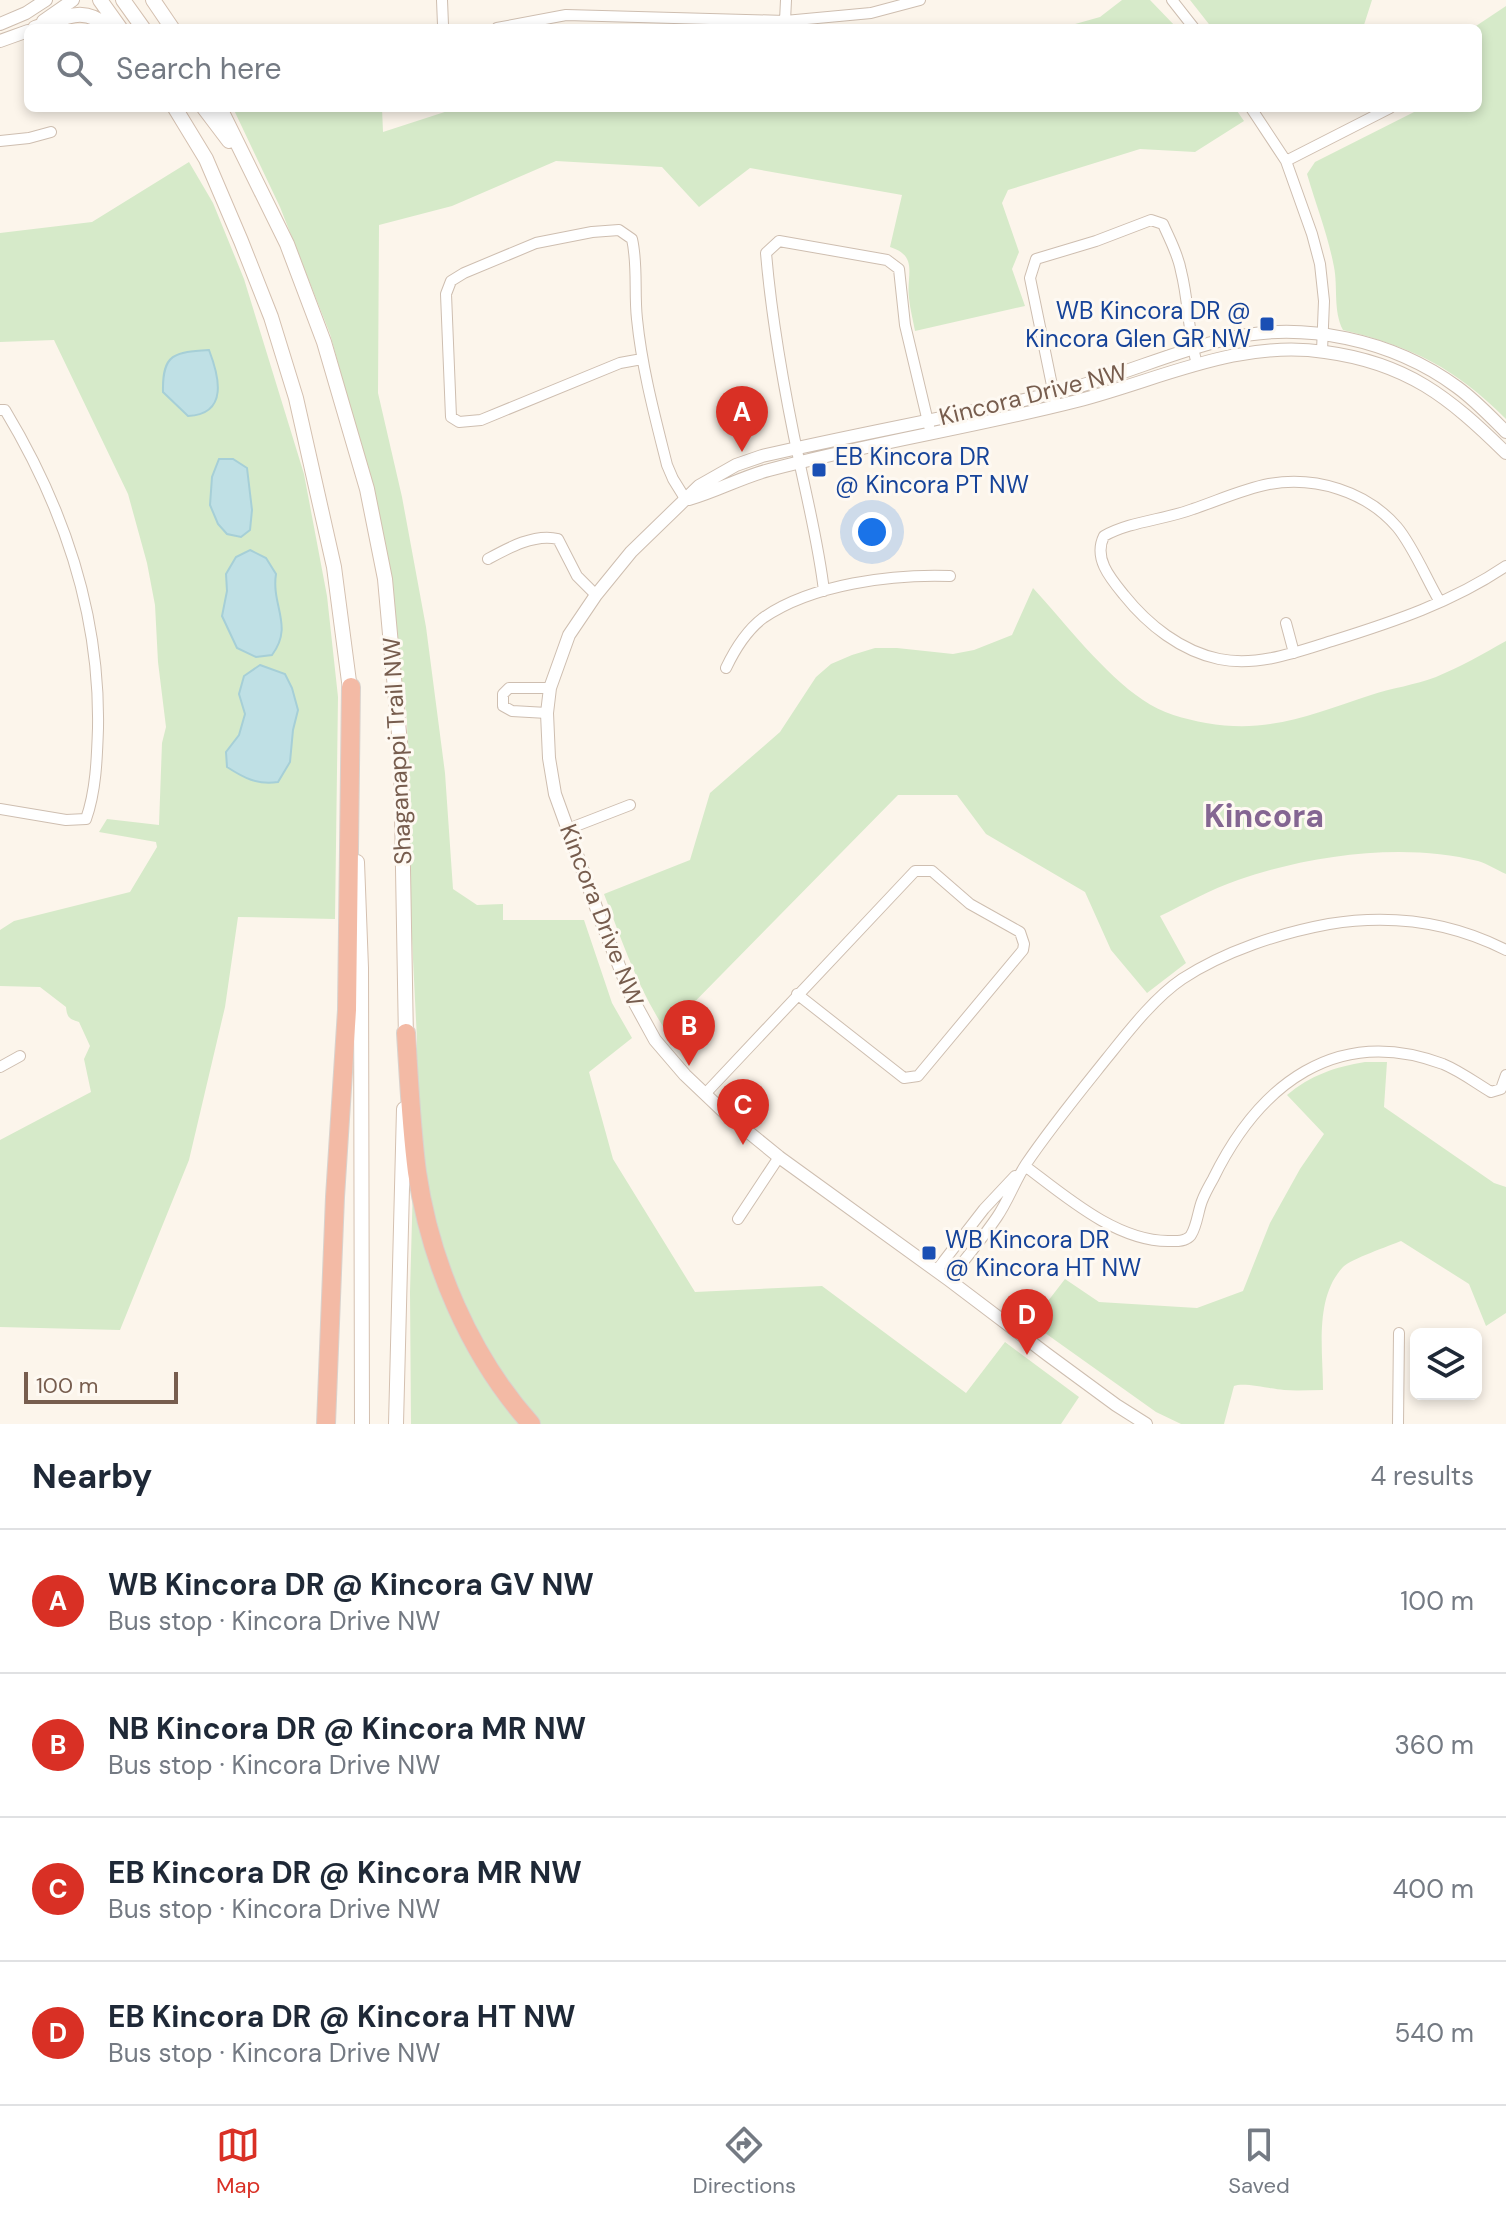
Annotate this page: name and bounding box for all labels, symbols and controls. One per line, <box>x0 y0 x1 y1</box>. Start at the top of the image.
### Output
search box <box>24 24 1482 112</box>
icon: search <box>52 46 96 90</box>
text: Search here <box>116 49 282 88</box>
place label: WB Kincora DR @ Kincora Glen GR NW <box>1025 295 1251 354</box>
marker: WB Kincora DR @ Kincora Glen GR NW <box>1258 315 1276 333</box>
street label: Kincora Drive NW <box>936 356 1130 432</box>
pin: A <box>716 386 768 452</box>
place label: EB Kincora DR @ Kincora PT NW <box>835 441 1029 500</box>
marker: EB Kincora DR @ Kincora PT NW <box>810 461 828 479</box>
your location <box>852 512 892 552</box>
street label: Shaganappi Trail NW <box>376 637 418 865</box>
district label: Kincora <box>1204 795 1324 837</box>
street label: Kincora Drive NW <box>553 819 651 1011</box>
pin: B <box>663 1000 715 1066</box>
pin: C <box>717 1079 769 1145</box>
place label: WB Kincora DR @ Kincora HT NW <box>945 1224 1141 1283</box>
marker: WB Kincora DR @ Kincora HT NW <box>920 1244 938 1262</box>
pin: D <box>1001 1289 1053 1355</box>
map controls <box>1410 1328 1482 1400</box>
button: layers <box>1410 1328 1482 1400</box>
scale bar <box>24 1368 178 1404</box>
text: 100 m <box>36 1371 98 1400</box>
text: Nearby <box>32 1454 152 1499</box>
text: 4 results <box>1370 1459 1474 1493</box>
text: WB Kincora DR @ Kincora GV NW <box>108 1565 594 1604</box>
text: A <box>49 1584 67 1618</box>
text: 100 m <box>1400 1584 1474 1618</box>
text: Bus stop · Kincora Drive NW <box>108 1604 440 1638</box>
text: NB Kincora DR @ Kincora MR NW <box>108 1709 586 1748</box>
text: B <box>50 1728 66 1762</box>
text: 360 m <box>1394 1728 1474 1762</box>
text: Bus stop · Kincora Drive NW <box>108 1748 440 1782</box>
text: EB Kincora DR @ Kincora MR NW <box>108 1853 582 1892</box>
text: C <box>48 1872 68 1906</box>
text: 400 m <box>1393 1872 1474 1906</box>
text: Bus stop · Kincora Drive NW <box>108 1892 440 1926</box>
text: EB Kincora DR @ Kincora HT NW <box>108 1997 576 2036</box>
text: D <box>49 2016 67 2050</box>
text: 540 m <box>1394 2016 1474 2050</box>
text: Bus stop · Kincora Drive NW <box>108 2036 440 2070</box>
tab: Map <box>216 2123 260 2200</box>
tab: Directions <box>693 2123 796 2200</box>
tab: Saved <box>1228 2123 1290 2200</box>

